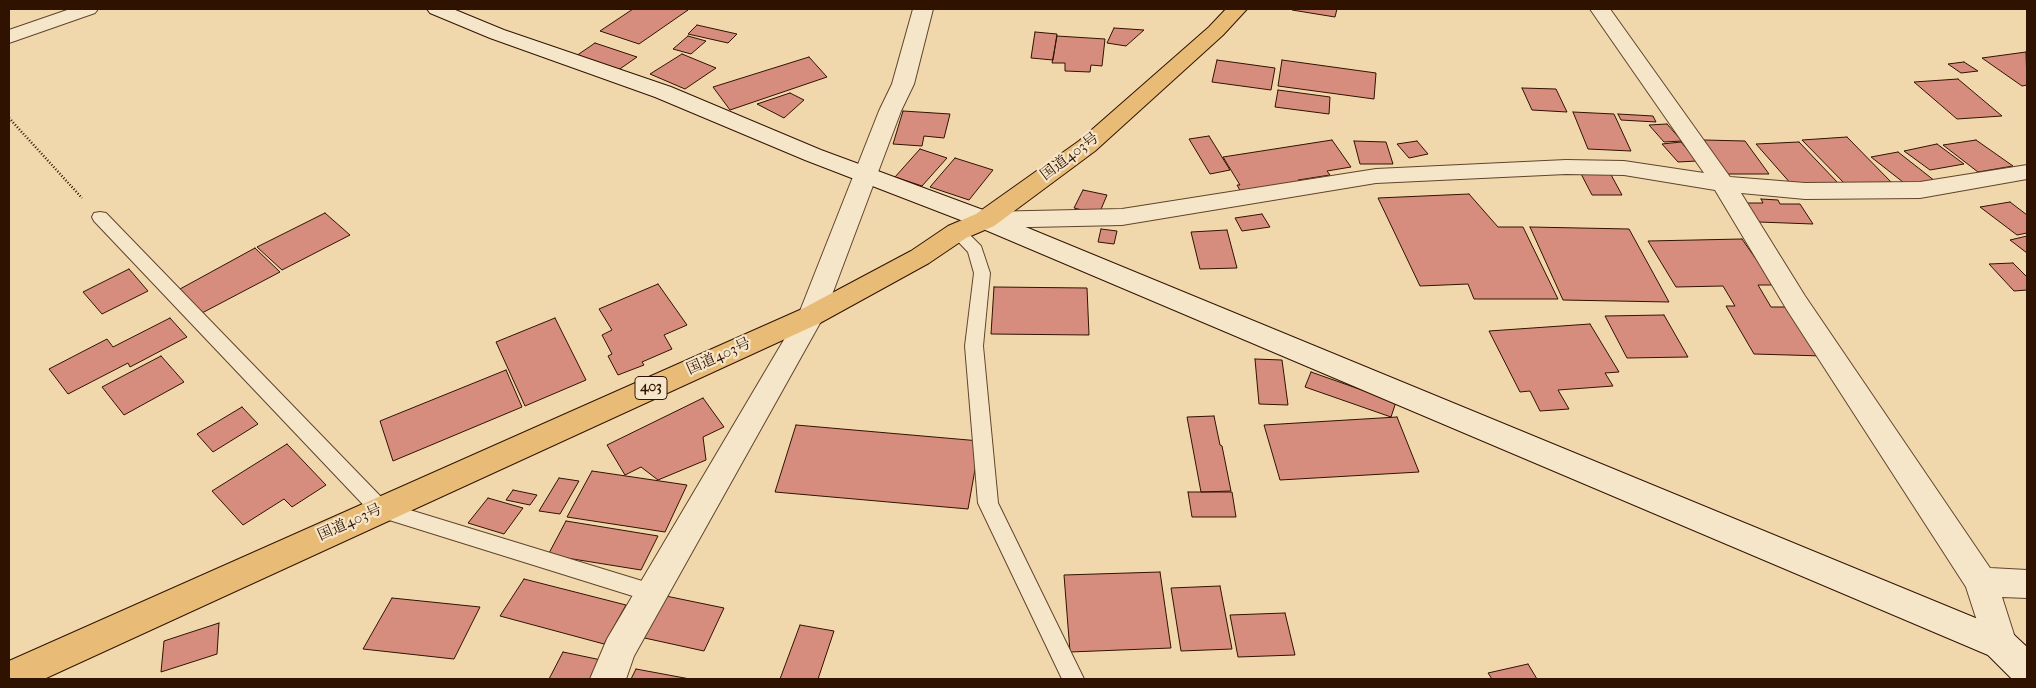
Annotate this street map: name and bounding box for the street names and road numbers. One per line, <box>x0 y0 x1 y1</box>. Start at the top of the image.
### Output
street label: 国道403号 <box>1037 129 1103 185</box>
street label: 国道403号 <box>684 335 754 379</box>
road number: 403 <box>635 376 667 399</box>
street label: 国道403号 <box>315 501 385 545</box>

